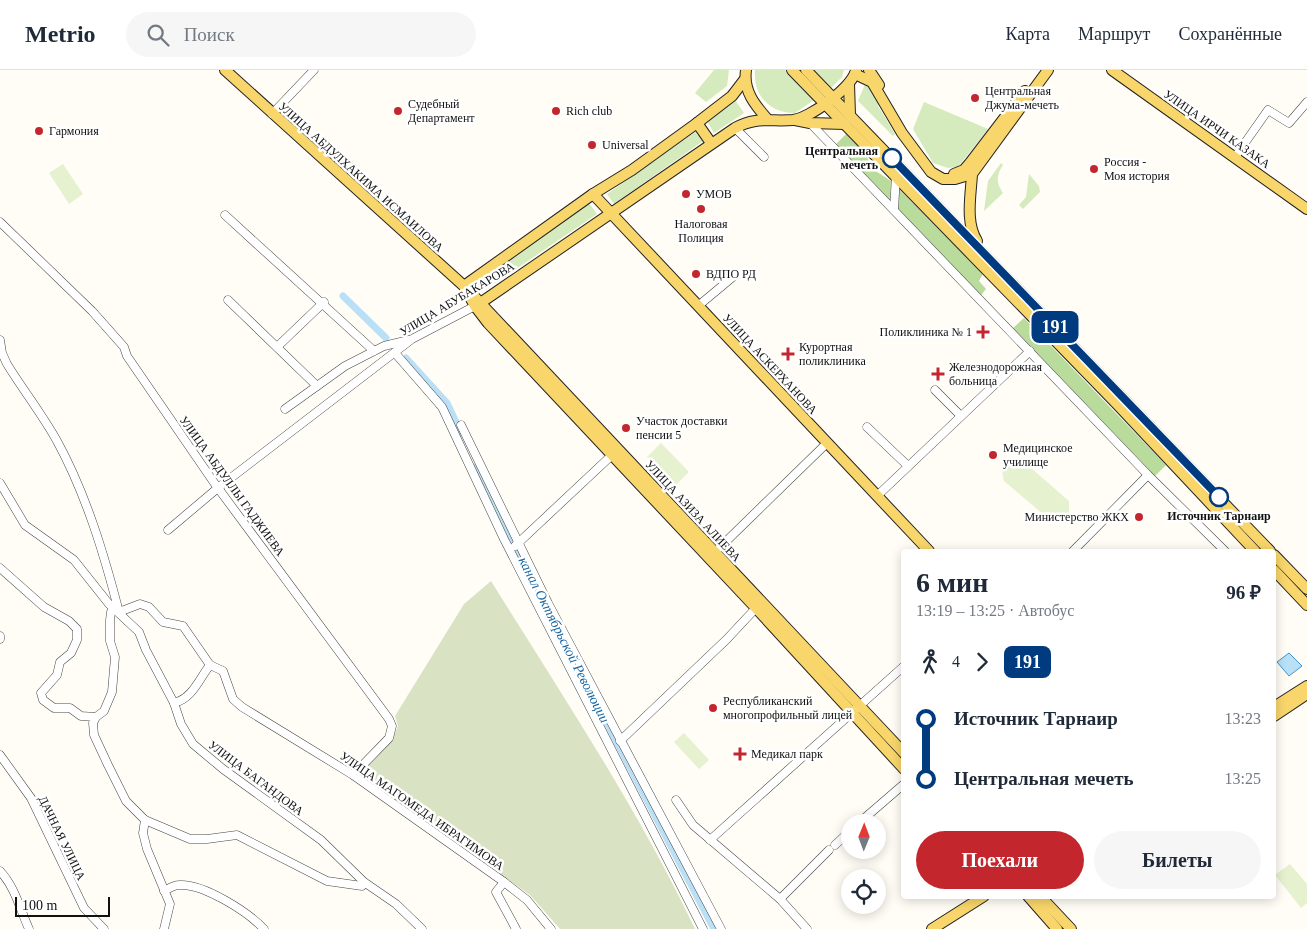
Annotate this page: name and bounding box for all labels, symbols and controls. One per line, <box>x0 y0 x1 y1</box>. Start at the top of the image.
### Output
search box <box>126 12 476 57</box>
text: Metrio <box>25 21 96 47</box>
icon: search <box>144 21 172 49</box>
text: Поиск <box>184 24 235 45</box>
text: Карта <box>1005 24 1050 44</box>
text: Маршрут <box>1078 24 1150 44</box>
text: Сохранённые <box>1178 24 1282 44</box>
place label: Центральная Джума-мечеть <box>985 84 1059 112</box>
street label: УЛИЦА ИРЧИ КАЗАКА <box>1161 87 1273 171</box>
marker: Центральная Джума-мечеть <box>969 92 981 104</box>
place label: Судебный Департамент <box>408 97 475 125</box>
street label: УЛИЦА АБДУЛХАКИМА ИСМАИЛОВА <box>276 99 446 255</box>
place label: Rich club <box>566 104 612 118</box>
marker: Судебный Департамент <box>392 105 404 117</box>
marker: Rich club <box>550 105 562 117</box>
place label: Гармония <box>49 124 99 138</box>
marker: Гармония <box>33 125 45 137</box>
place label: Universal <box>602 138 649 152</box>
marker: Universal <box>586 139 598 151</box>
place label: Центральная мечеть <box>805 144 879 172</box>
marker: Центральная мечеть <box>882 148 902 168</box>
place label: Россия - Моя история <box>1104 155 1170 183</box>
marker: Россия - Моя история <box>1088 163 1100 175</box>
place label: УМОВ <box>696 187 732 201</box>
marker: УМОВ <box>680 188 692 200</box>
marker: Налоговая Полиция <box>695 203 707 215</box>
place label: Налоговая Полиция <box>674 217 728 245</box>
street label: УЛИЦА АБУБАКАРОВА <box>397 259 517 339</box>
place label: ВДПО РД <box>706 267 756 281</box>
marker: ВДПО РД <box>690 268 702 280</box>
street label: УЛИЦА АСКЕРХАНОВА <box>720 311 820 417</box>
line badge: 191 <box>1026 311 1084 343</box>
text: 191 <box>1042 317 1069 337</box>
place label: Поликлиника № 1 <box>880 325 972 339</box>
marker: Поликлиника № 1 <box>976 325 990 339</box>
place label: Курортная поликлиника <box>799 340 866 368</box>
marker: Курортная поликлиника <box>781 347 795 361</box>
place label: Железнодорожная больница <box>949 360 1043 388</box>
marker: Железнодорожная больница <box>931 367 945 381</box>
street label: УЛИЦА АБДУЛЛЫ ГАДЖИЕВА <box>176 413 288 559</box>
place label: Участок доставки пенсии 5 <box>636 414 728 442</box>
marker: Участок доставки пенсии 5 <box>620 422 632 434</box>
place label: Медицинское училище <box>1003 441 1073 469</box>
marker: Медицинское училище <box>987 449 999 461</box>
street label: УЛИЦА АЗИЗА АЛИЕВА <box>642 457 744 565</box>
marker: Источник Тарнаир <box>1209 487 1229 507</box>
place label: Источник Тарнаир <box>1167 509 1271 523</box>
place label: Министерство ЖКХ <box>1025 510 1129 524</box>
marker: Министерство ЖКХ <box>1133 511 1145 523</box>
water label: канал Октябрьской Революции <box>516 555 612 725</box>
text: 6 мин <box>916 567 988 598</box>
text: 96 ₽ <box>1226 582 1261 603</box>
text: 13:19 – 13:25 · Автобус <box>916 602 1074 619</box>
icon: walk <box>916 648 944 676</box>
icon: forward <box>968 648 996 676</box>
text: 191 <box>1014 652 1041 672</box>
text: 4 <box>952 653 960 670</box>
place label: Республиканский многопрофильный лицей <box>723 694 853 722</box>
marker: Республиканский многопрофильный лицей <box>707 702 719 714</box>
text: Источник Тарнаир <box>954 708 1118 729</box>
text: 13:23 <box>1225 710 1261 727</box>
street label: УЛИЦА БАГАНДОВА <box>206 738 307 819</box>
marker: Медикал парк <box>733 747 747 761</box>
place label: Медикал парк <box>751 747 823 761</box>
street label: УЛИЦА МАГОМЕДА ИБРАГИМОВА <box>337 749 507 873</box>
text: Центральная мечеть <box>954 768 1134 789</box>
text: 13:25 <box>1225 770 1261 787</box>
street label: ДАЧНАЯ УЛИЦА <box>35 793 89 883</box>
north arrow <box>841 814 886 859</box>
map controls <box>841 814 886 914</box>
button: Поехали <box>916 831 1084 889</box>
button: Билеты <box>1094 831 1261 889</box>
button: locate <box>841 869 886 914</box>
scale bar <box>15 894 110 917</box>
text: 100 m <box>22 898 57 913</box>

